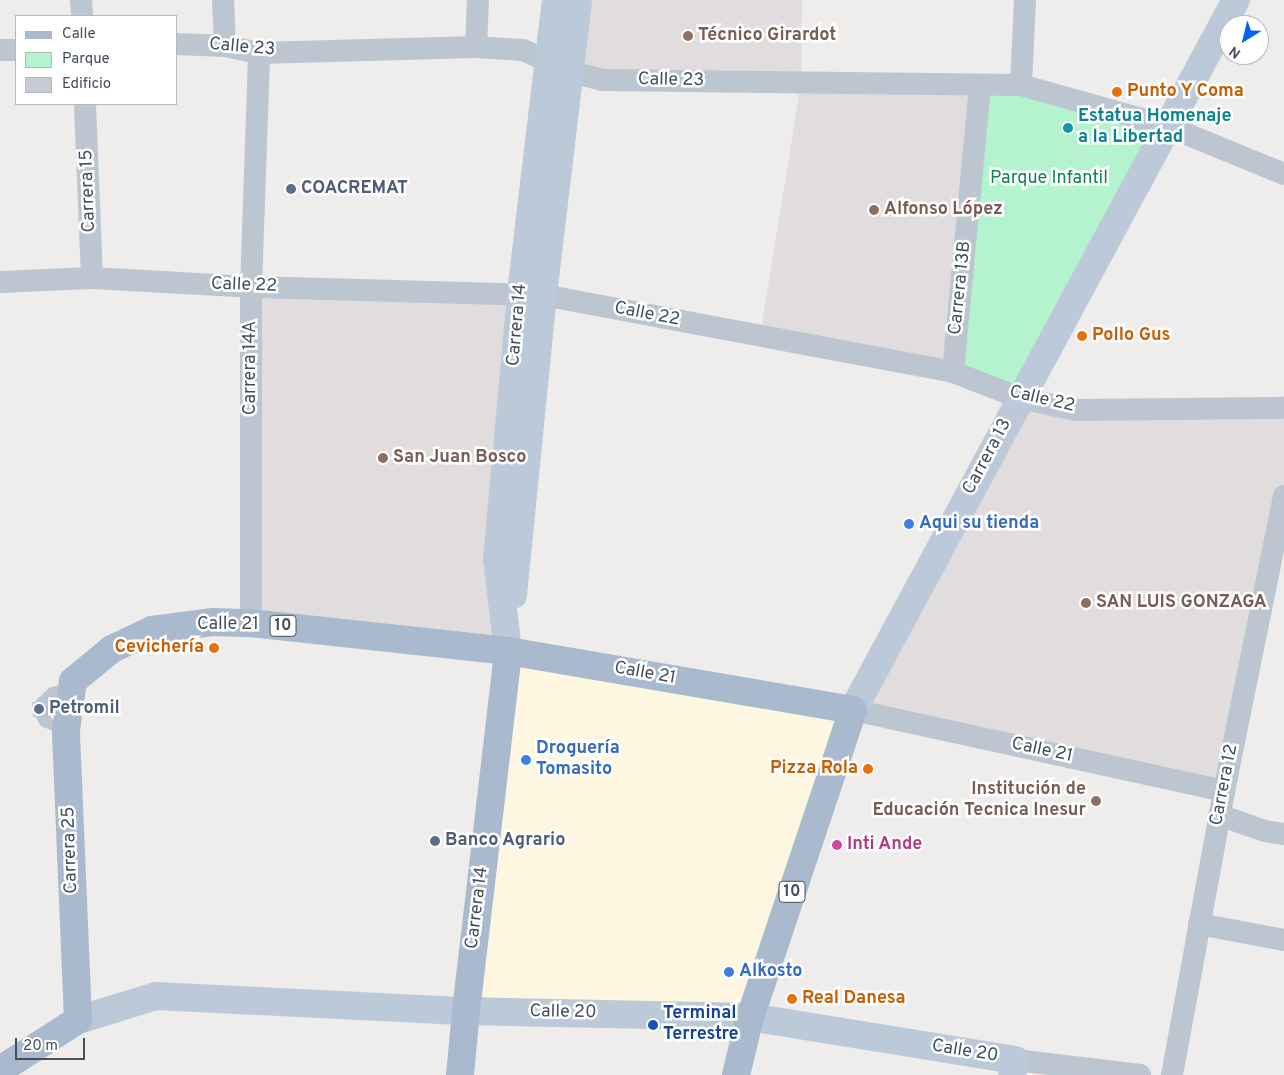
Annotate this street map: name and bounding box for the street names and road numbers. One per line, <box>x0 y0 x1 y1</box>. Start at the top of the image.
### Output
street label: Calle 23 <box>208 34 276 62</box>
street label: Calle 23 <box>638 70 704 92</box>
street label: Carrera 15 <box>77 149 101 233</box>
street label: Carrera 13B <box>945 240 977 336</box>
street label: Calle 22 <box>210 274 278 298</box>
street label: Carrera 14 <box>504 283 532 367</box>
street label: Calle 22 <box>612 298 682 332</box>
street label: Carrera 14A <box>240 321 262 415</box>
street label: Calle 22 <box>1007 382 1077 418</box>
street label: Carrera 13 <box>959 415 1017 499</box>
road number: 10 <box>269 612 297 640</box>
street label: Calle 21 <box>197 614 259 636</box>
street label: Calle 21 <box>613 658 677 690</box>
street label: Calle 21 <box>1009 734 1075 768</box>
street label: Carrera 12 <box>1207 742 1243 828</box>
street label: Carrera 25 <box>59 806 83 894</box>
street label: Carrera 14 <box>462 866 494 950</box>
road number: 10 <box>778 879 806 906</box>
street label: Calle 20 <box>529 1002 597 1024</box>
street label: Calle 20 <box>930 1036 1000 1068</box>

